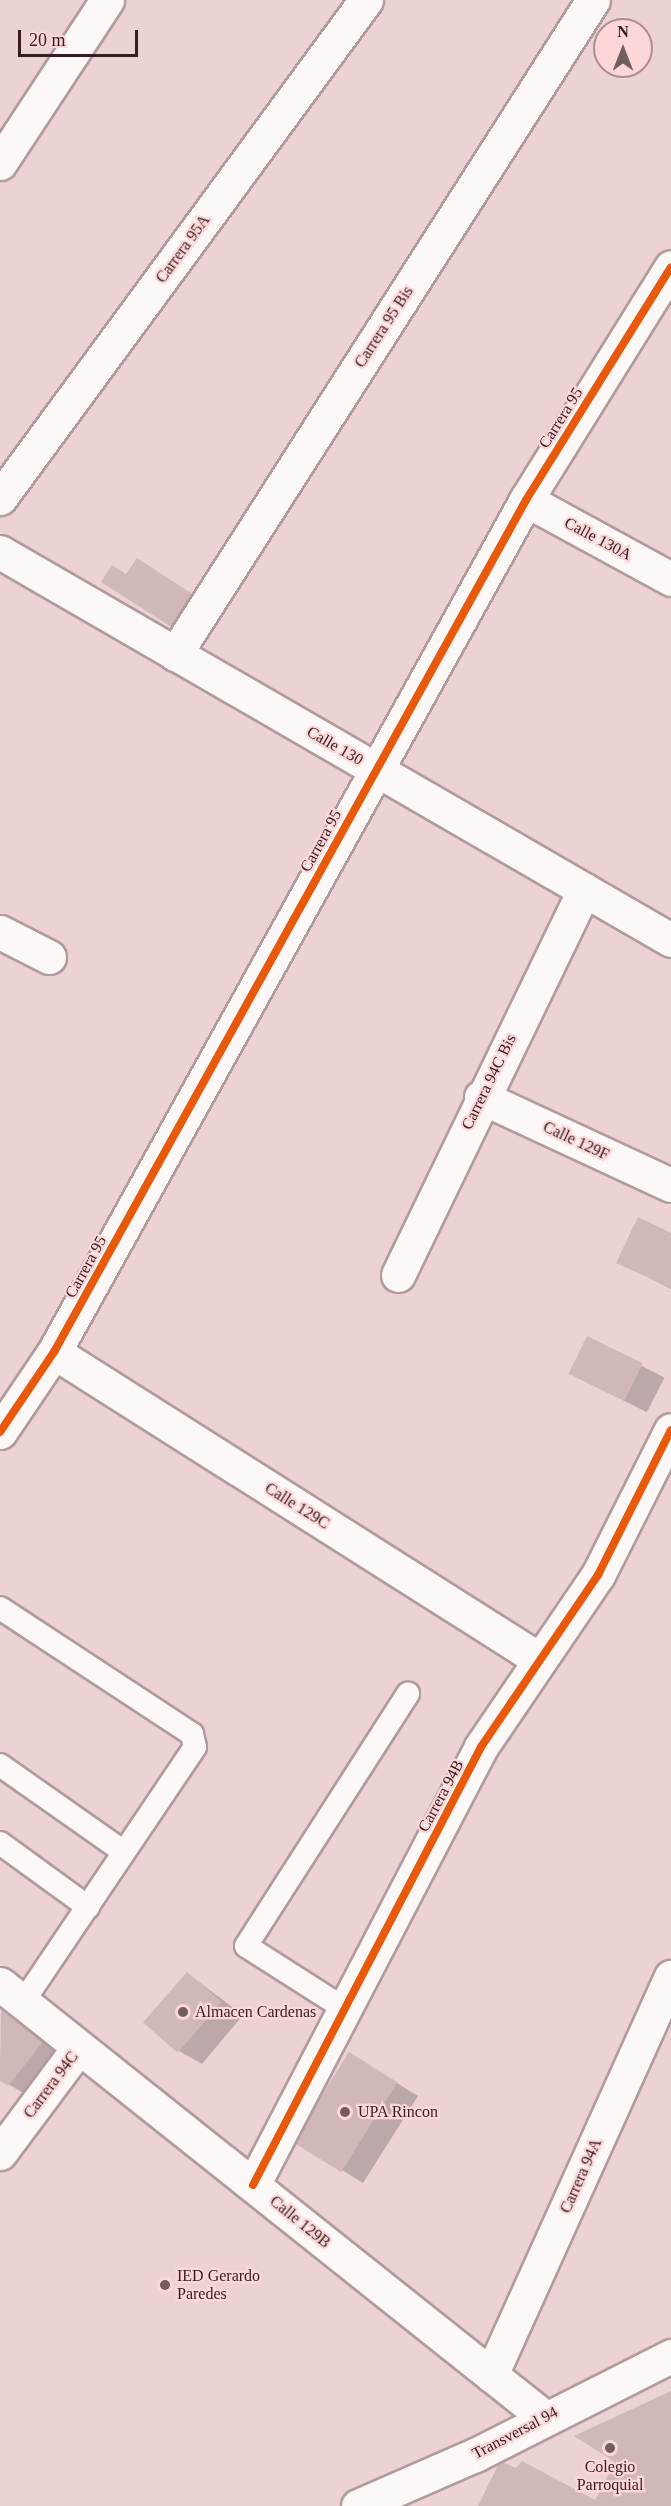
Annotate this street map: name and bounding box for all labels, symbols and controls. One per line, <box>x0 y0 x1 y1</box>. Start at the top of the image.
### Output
scale bar <box>21 18 141 56</box>
north arrow <box>593 18 653 78</box>
text: N <box>617 23 629 40</box>
text: 20 m <box>29 30 66 50</box>
street label: Carrera 95A <box>152 211 214 287</box>
street label: Carrera 95 Bis <box>351 283 417 371</box>
street label: Carrera 95 <box>535 384 587 452</box>
street label: Calle 130A <box>561 513 635 565</box>
street label: Calle 130 <box>303 722 367 770</box>
street label: Carrera 95 <box>296 807 346 875</box>
street label: Carrera 94C Bis <box>458 1031 520 1133</box>
street label: Calle 129F <box>540 1117 612 1165</box>
street label: Carrera 95 <box>61 1233 111 1301</box>
street label: Calle 129C <box>261 1479 333 1533</box>
street label: Carrera 94B <box>414 1757 468 1835</box>
place label: Almacen Cardenas <box>195 2002 316 2022</box>
marker: Almacen Cardenas <box>176 2005 190 2019</box>
street label: Carrera 94C <box>20 2048 82 2122</box>
place label: UPA Rincon <box>358 2102 439 2122</box>
marker: UPA Rincon <box>336 2103 354 2121</box>
street label: Carrera 94A <box>556 2136 606 2216</box>
street label: Calle 129B <box>266 2192 334 2252</box>
place label: IED Gerardo Paredes <box>177 2266 260 2304</box>
marker: IED Gerardo Paredes <box>158 2278 172 2292</box>
street label: Transversal 94 <box>469 2402 561 2464</box>
marker: Colegio Parroquial <box>603 2441 617 2455</box>
place label: Colegio Parroquial <box>577 2457 643 2495</box>

